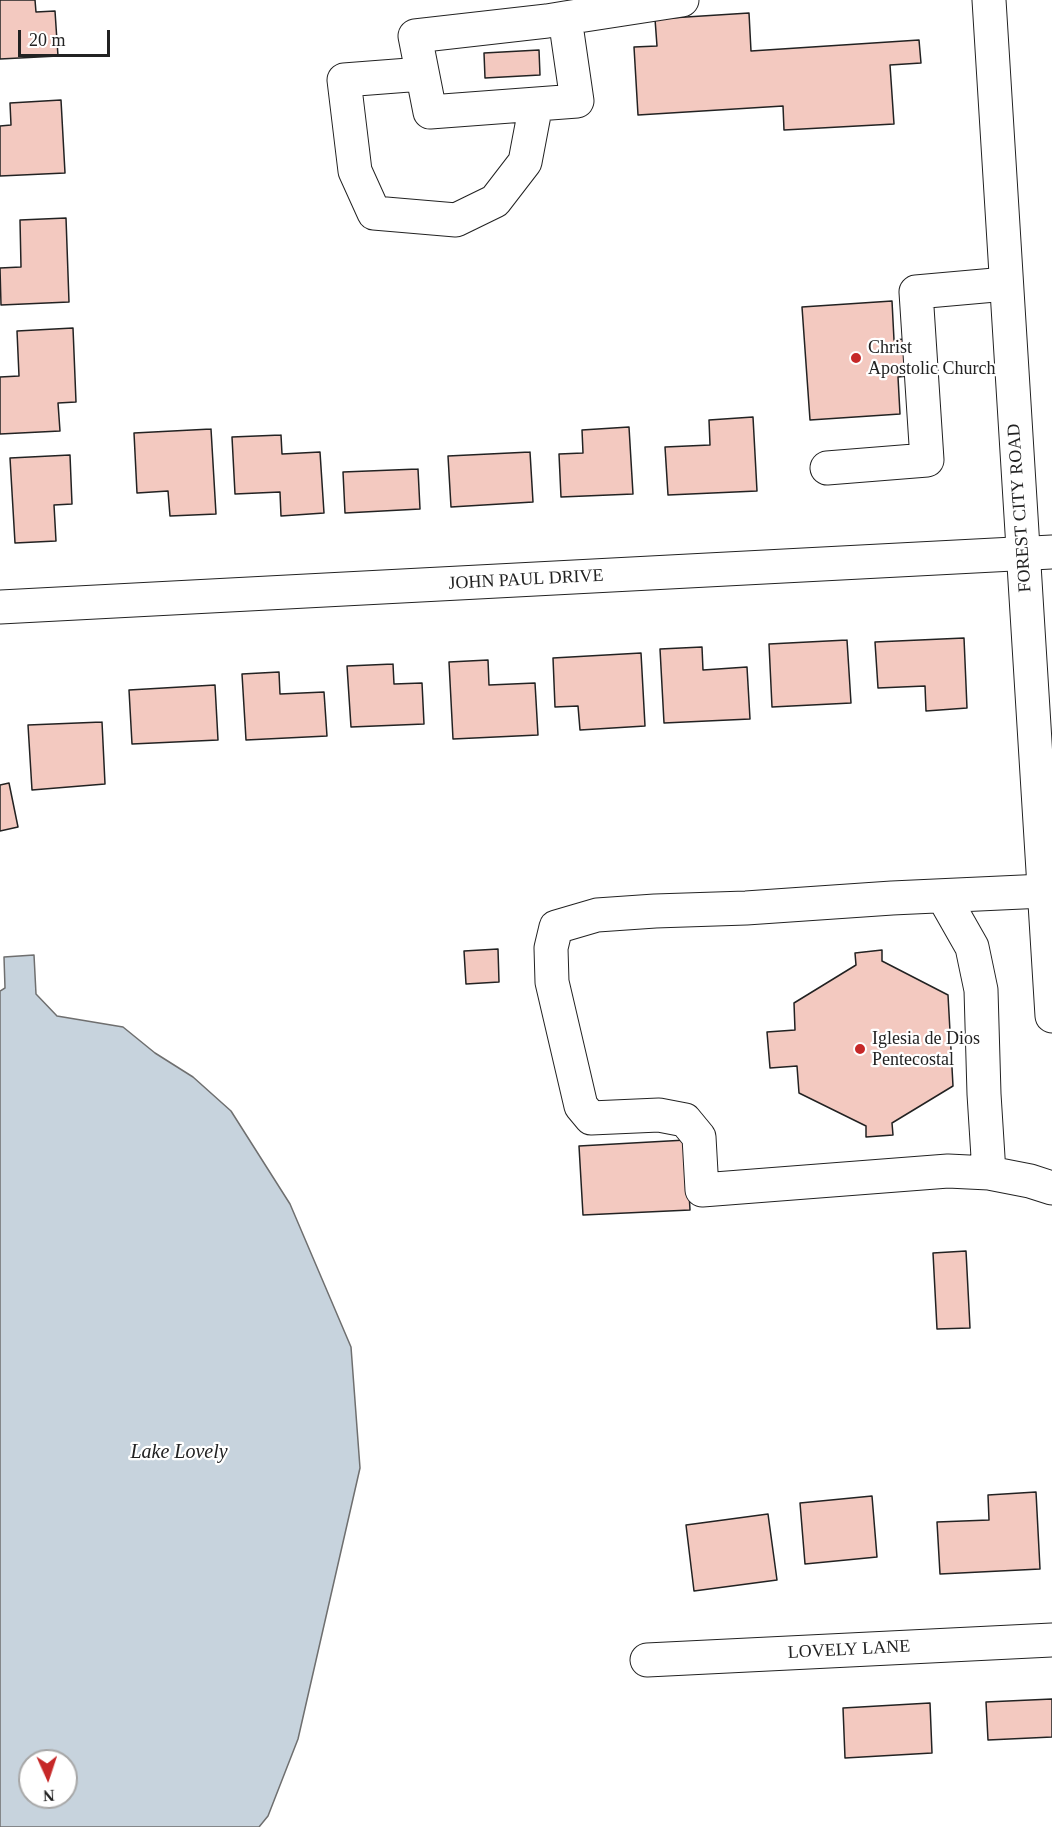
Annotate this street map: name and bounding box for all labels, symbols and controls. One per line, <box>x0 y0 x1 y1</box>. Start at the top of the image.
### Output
scale bar <box>21 18 112 56</box>
text: 20 m <box>29 30 66 50</box>
place label: Christ Apostolic Church <box>868 337 995 380</box>
marker: Christ Apostolic Church <box>849 351 863 365</box>
street label: FOREST CITY ROAD <box>1003 423 1037 593</box>
street label: JOHN PAUL DRIVE <box>448 565 604 595</box>
place label: Iglesia de Dios Pentecostal <box>872 1028 980 1070</box>
marker: Iglesia de Dios Pentecostal <box>853 1042 867 1056</box>
water label: Lake Lovely <box>130 1441 228 1465</box>
street label: LOVELY LANE <box>787 1636 911 1664</box>
north arrow <box>18 1749 78 1809</box>
text: N <box>43 1787 55 1804</box>

